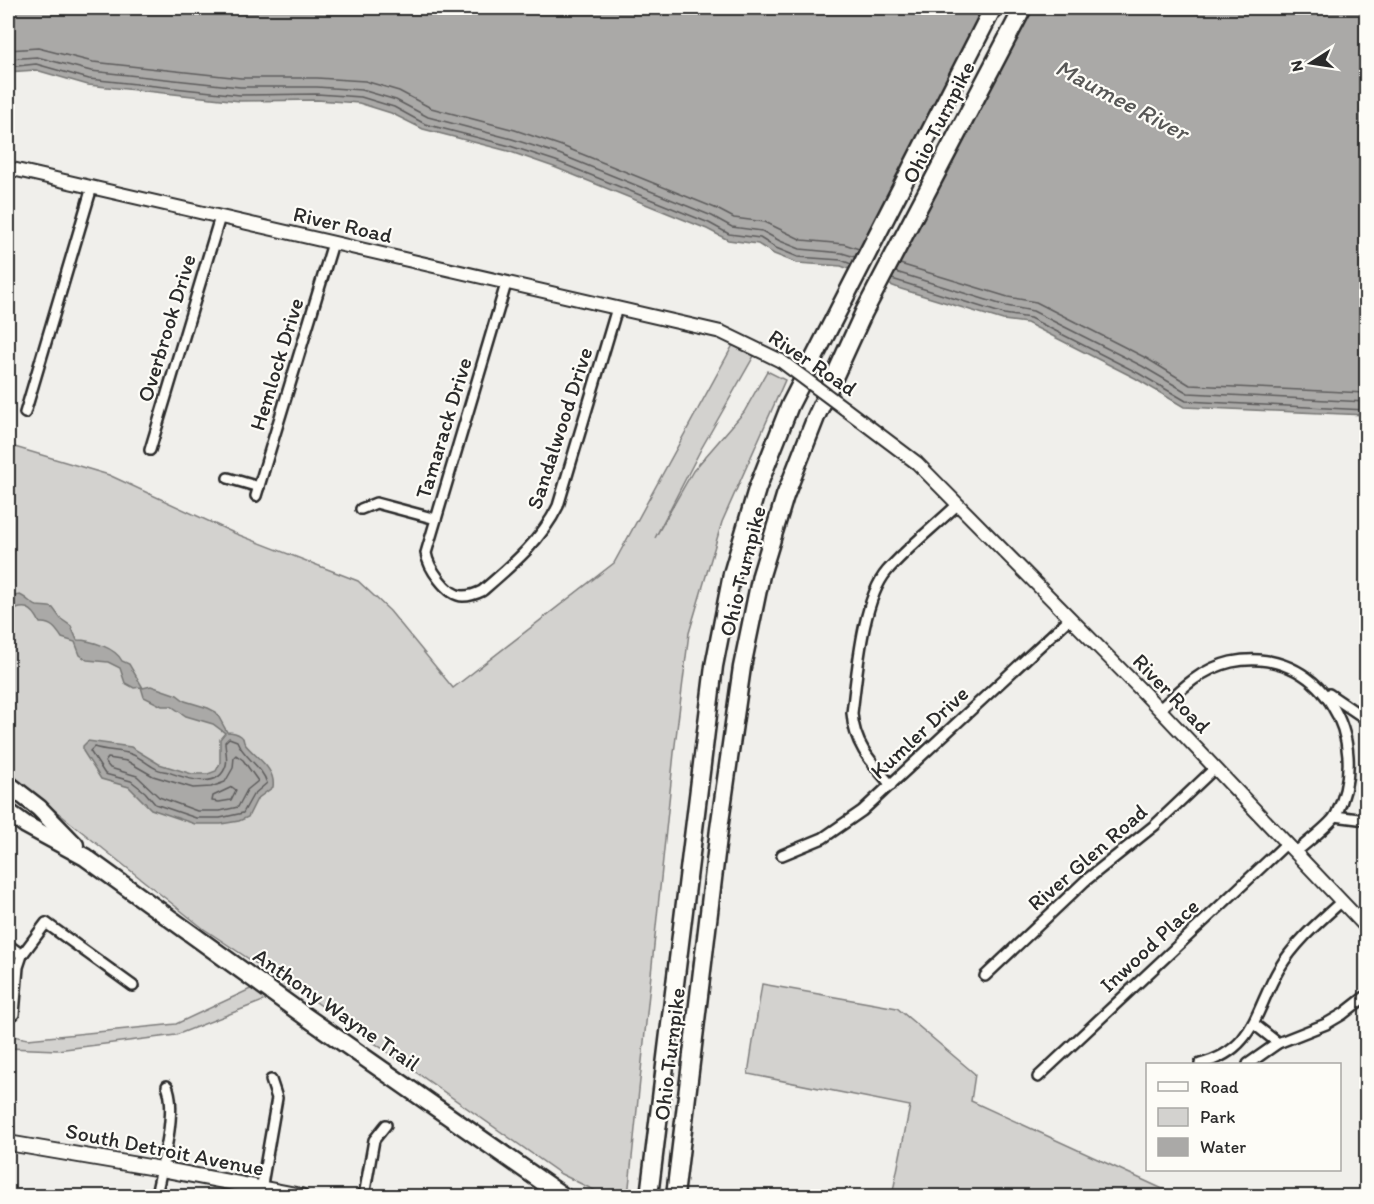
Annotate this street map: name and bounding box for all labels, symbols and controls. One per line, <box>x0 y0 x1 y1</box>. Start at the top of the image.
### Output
north arrow <box>1281 33 1341 93</box>
water label: Maumee River <box>1051 53 1196 148</box>
street label: Ohio Turnpike <box>896 56 981 188</box>
text: N <box>1286 59 1307 73</box>
street label: River Road <box>291 200 395 249</box>
street label: Overbrook Drive <box>131 251 202 405</box>
street label: Hemlock Drive <box>243 295 309 434</box>
street label: River Road <box>763 323 862 402</box>
street label: Sandalwood Drive <box>521 344 598 513</box>
street label: Tamarack Drive <box>409 354 478 502</box>
street label: Ohio Turnpike <box>713 503 772 639</box>
street label: River Road <box>1127 648 1216 739</box>
street label: Kumler Drive <box>865 680 974 785</box>
street label: River Glen Road <box>1022 798 1153 917</box>
street label: Inwood Place <box>1094 893 1205 998</box>
street label: Anthony Wayne Trail <box>248 942 425 1077</box>
street label: Ohio Turnpike <box>648 986 691 1122</box>
legend <box>1146 1063 1341 1171</box>
text: Road <box>1200 1076 1239 1098</box>
text: Park <box>1200 1106 1235 1128</box>
street label: South Detroit Avenue <box>63 1117 266 1182</box>
text: Water <box>1200 1136 1246 1158</box>

